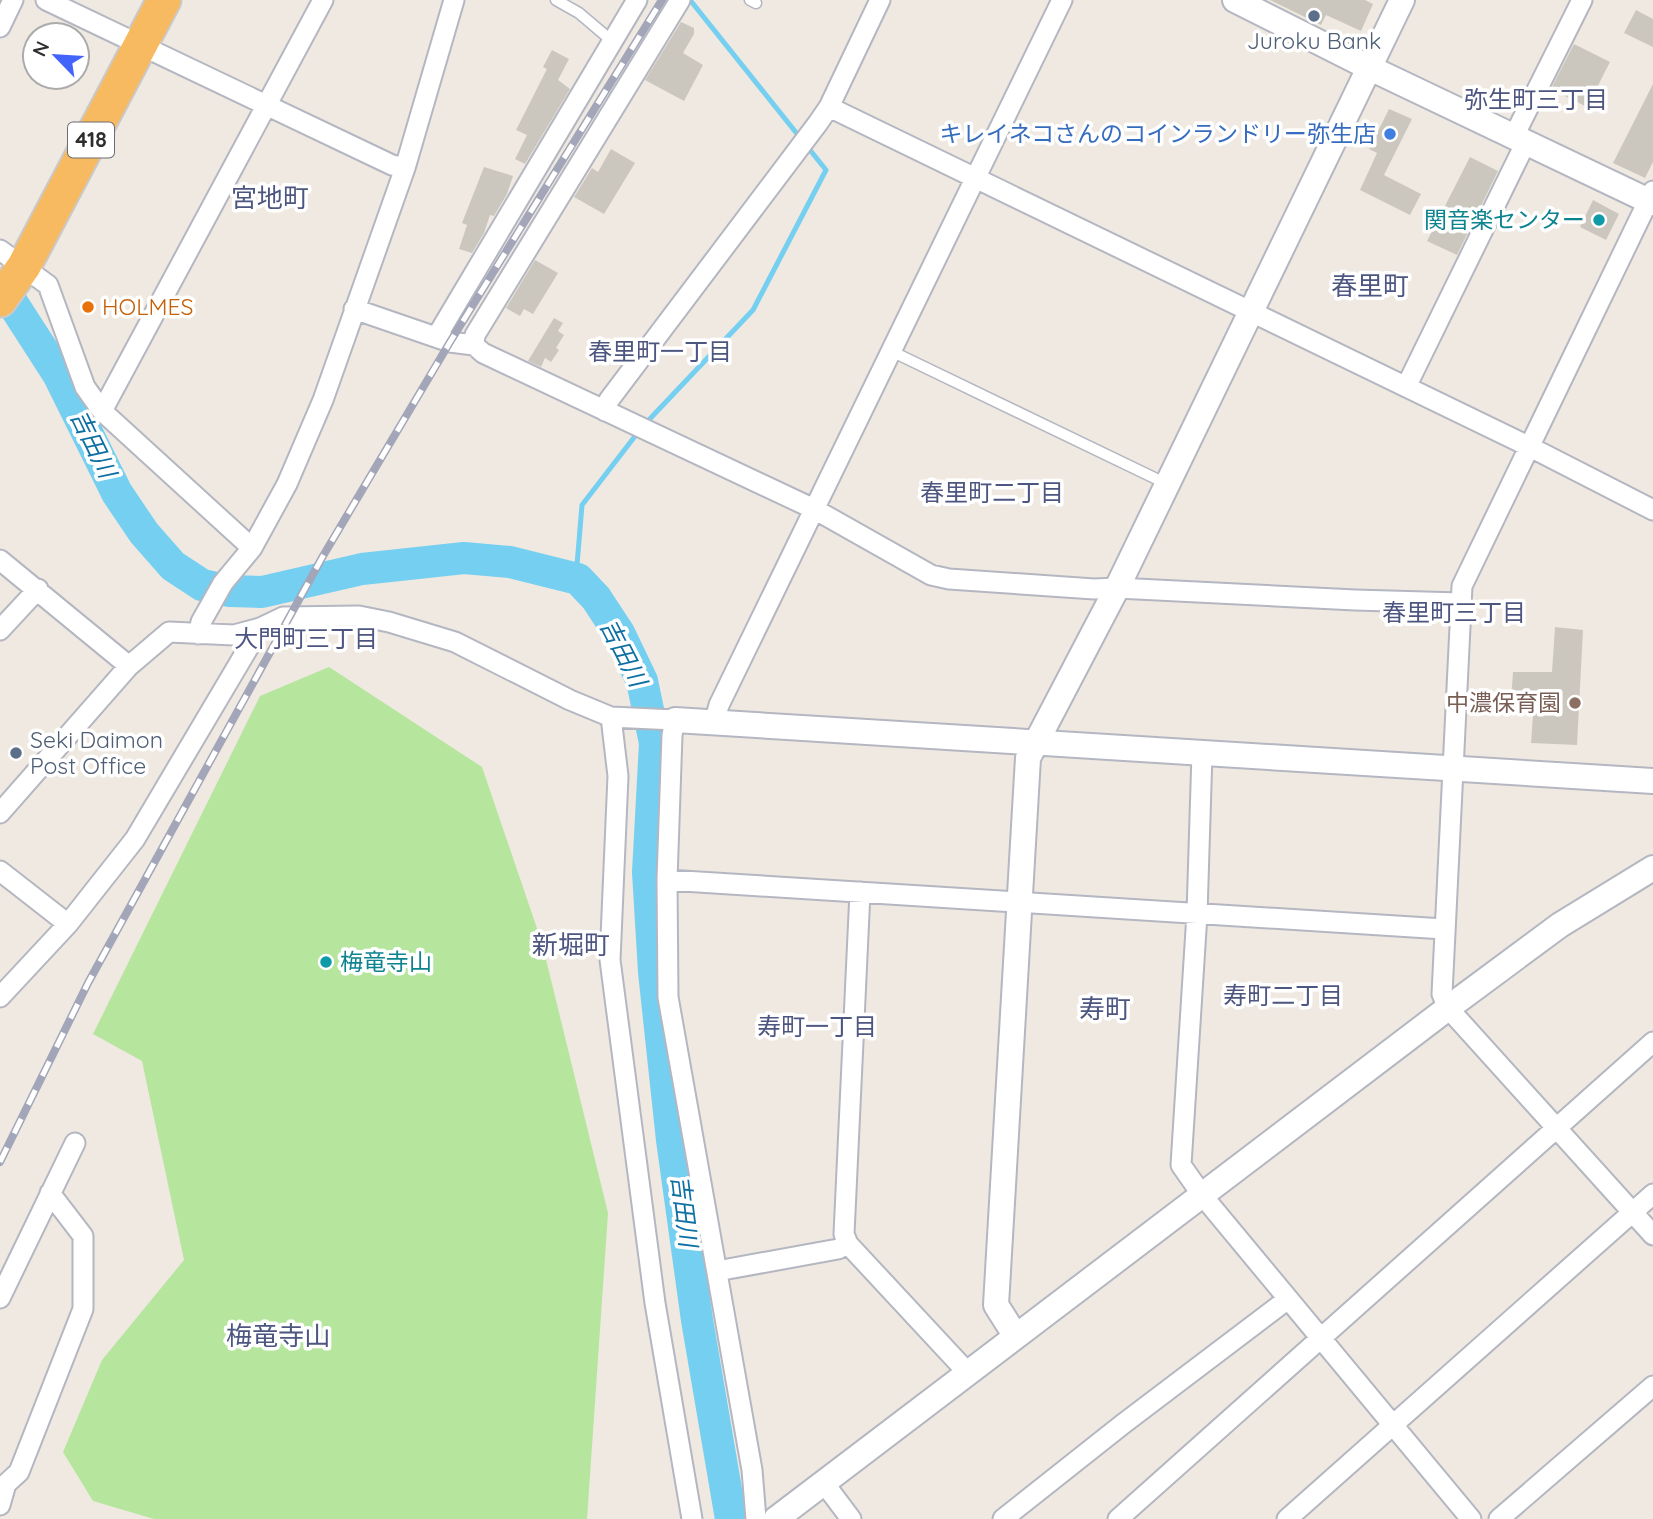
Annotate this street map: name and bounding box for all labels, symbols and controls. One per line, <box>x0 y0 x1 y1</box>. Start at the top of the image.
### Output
marker: Juroku Bank <box>1306 8 1322 24</box>
north arrow <box>21 21 91 91</box>
place label: Juroku Bank <box>1247 26 1381 55</box>
text: N <box>27 37 54 60</box>
district label: 弥生町三丁目 <box>1464 84 1608 114</box>
place label: キレイネコさんのコインランドリー弥生店 <box>939 119 1376 148</box>
road number: 418 <box>68 122 114 158</box>
marker: キレイネコさんのコインランドリー弥生店 <box>1382 126 1398 142</box>
district label: 宮地町 <box>231 181 309 214</box>
place label: 関音楽センター <box>1424 205 1585 234</box>
marker: 関音楽センター <box>1591 212 1607 228</box>
district label: 春里町 <box>1331 269 1409 302</box>
place label: HOLMES <box>102 292 193 321</box>
marker: HOLMES <box>80 299 96 315</box>
district label: 春里町一丁目 <box>588 336 732 366</box>
water label: 吉田川 <box>65 405 124 485</box>
district label: 春里町二丁目 <box>920 477 1064 507</box>
district label: 春里町三丁目 <box>1382 597 1526 627</box>
water label: 吉田川 <box>594 614 655 694</box>
district label: 大門町三丁目 <box>234 623 378 653</box>
place label: 中濃保育園 <box>1446 688 1561 717</box>
marker: 中濃保育園 <box>1567 695 1583 711</box>
place label: Seki Daimon Post Office <box>30 725 163 780</box>
marker: Seki Daimon Post Office <box>8 745 24 761</box>
district label: 新堀町 <box>532 928 610 961</box>
place label: 梅竜寺山 <box>340 947 432 976</box>
marker: 梅竜寺山 <box>318 954 334 970</box>
district label: 寿町二丁目 <box>1223 980 1343 1010</box>
district label: 寿町 <box>1079 992 1131 1025</box>
district label: 寿町一丁目 <box>757 1011 877 1041</box>
water label: 吉田川 <box>666 1173 705 1251</box>
district label: 梅竜寺山 <box>226 1319 330 1352</box>

